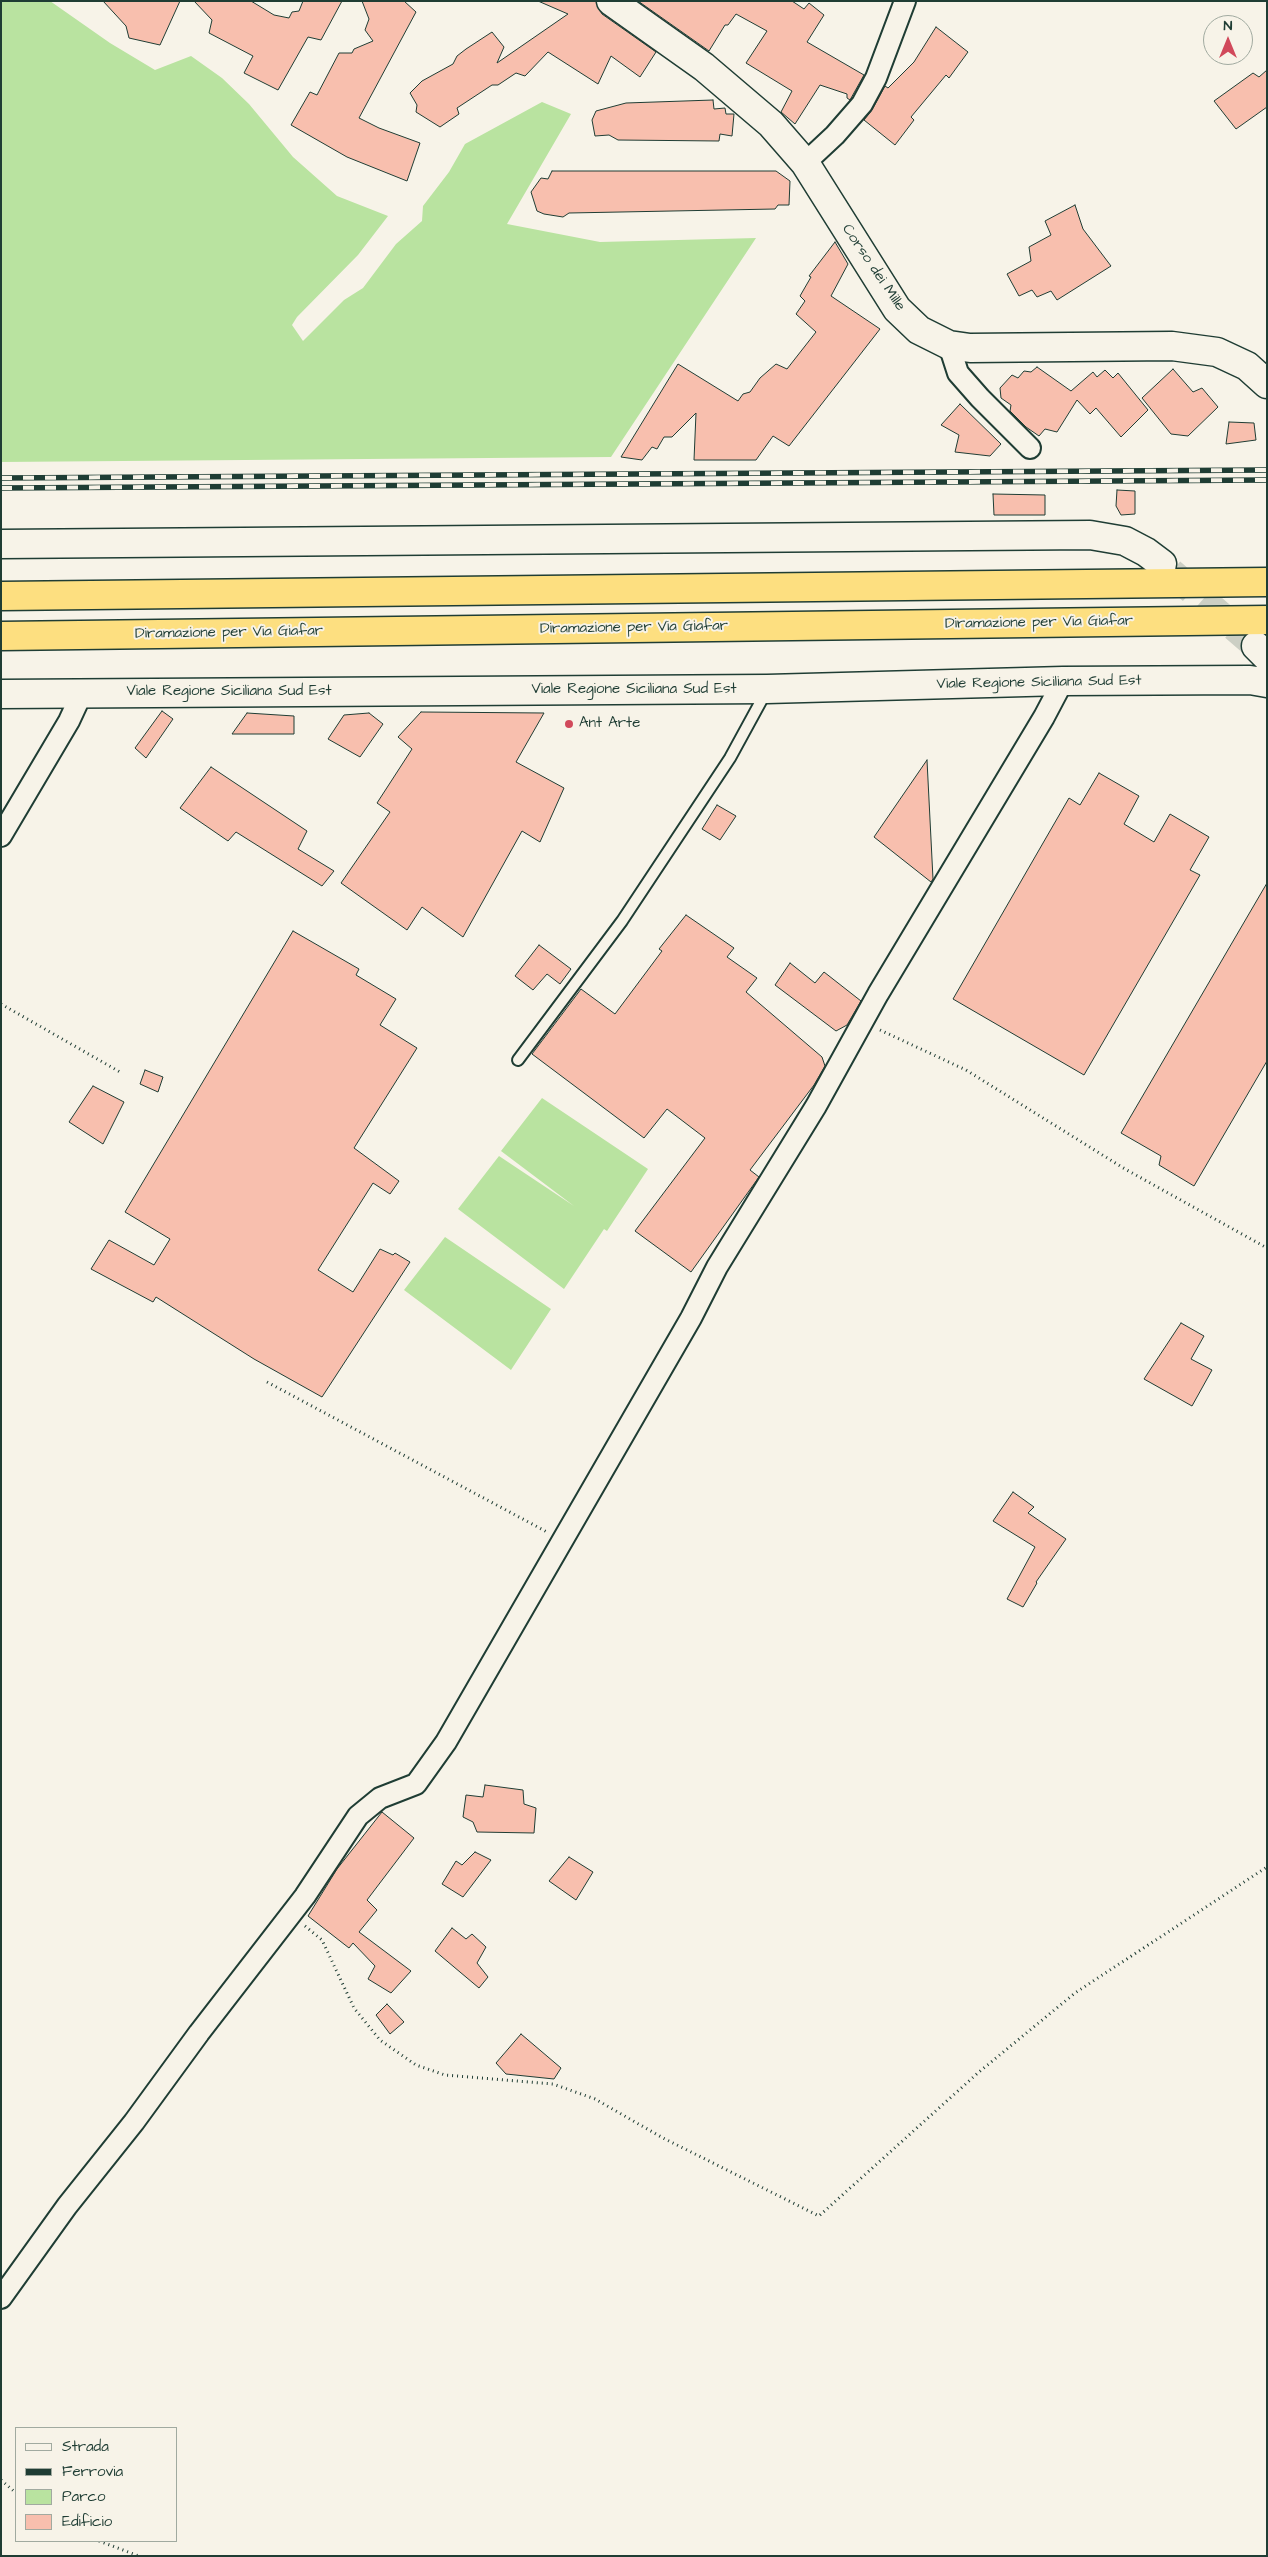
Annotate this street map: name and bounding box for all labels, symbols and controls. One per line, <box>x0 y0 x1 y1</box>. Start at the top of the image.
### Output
north arrow <box>1203 15 1253 65</box>
text: N <box>1224 16 1232 36</box>
street label: Corso dei Mille <box>837 221 909 315</box>
street label: Diramazione per Via Giafar <box>945 612 1133 634</box>
street label: Diramazione per Via Giafar <box>540 617 728 639</box>
street label: Diramazione per Via Giafar <box>135 622 323 644</box>
street label: Viale Regione Siciliana Sud Est <box>936 672 1142 694</box>
street label: Viale Regione Siciliana Sud Est <box>531 681 737 699</box>
street label: Viale Regione Siciliana Sud Est <box>126 683 332 701</box>
place label: Ant Arte <box>579 715 640 733</box>
marker: Ant Arte <box>563 718 575 730</box>
legend <box>15 2427 178 2542</box>
text: Strada <box>62 2436 109 2457</box>
text: Ferrovia <box>62 2461 123 2482</box>
text: Parco <box>62 2486 105 2507</box>
text: Edificio <box>62 2511 112 2532</box>

